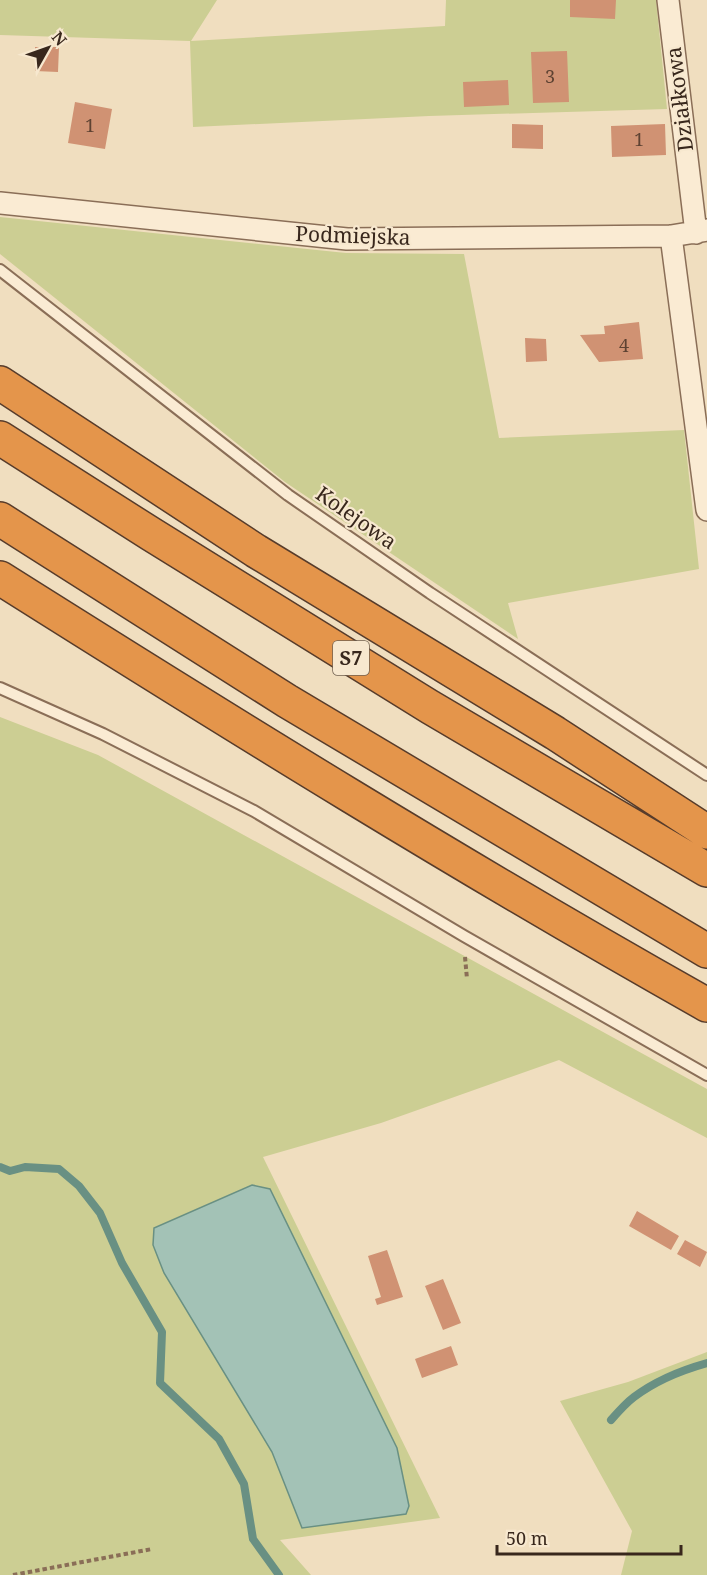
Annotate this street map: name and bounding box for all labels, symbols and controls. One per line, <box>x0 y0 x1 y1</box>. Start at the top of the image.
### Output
north arrow <box>18 18 78 78</box>
text: N <box>47 26 72 51</box>
street label: Działkowa <box>659 45 699 153</box>
house number: 3 <box>545 64 555 88</box>
house number: 1 <box>85 113 95 137</box>
house number: 1 <box>634 127 644 151</box>
street label: Podmiejska <box>295 219 411 251</box>
house number: 4 <box>619 333 629 357</box>
street label: Kolejowa <box>311 479 402 555</box>
road number: S7 <box>333 641 369 675</box>
scale bar <box>497 1518 682 1556</box>
text: 50 m <box>506 1526 548 1550</box>

